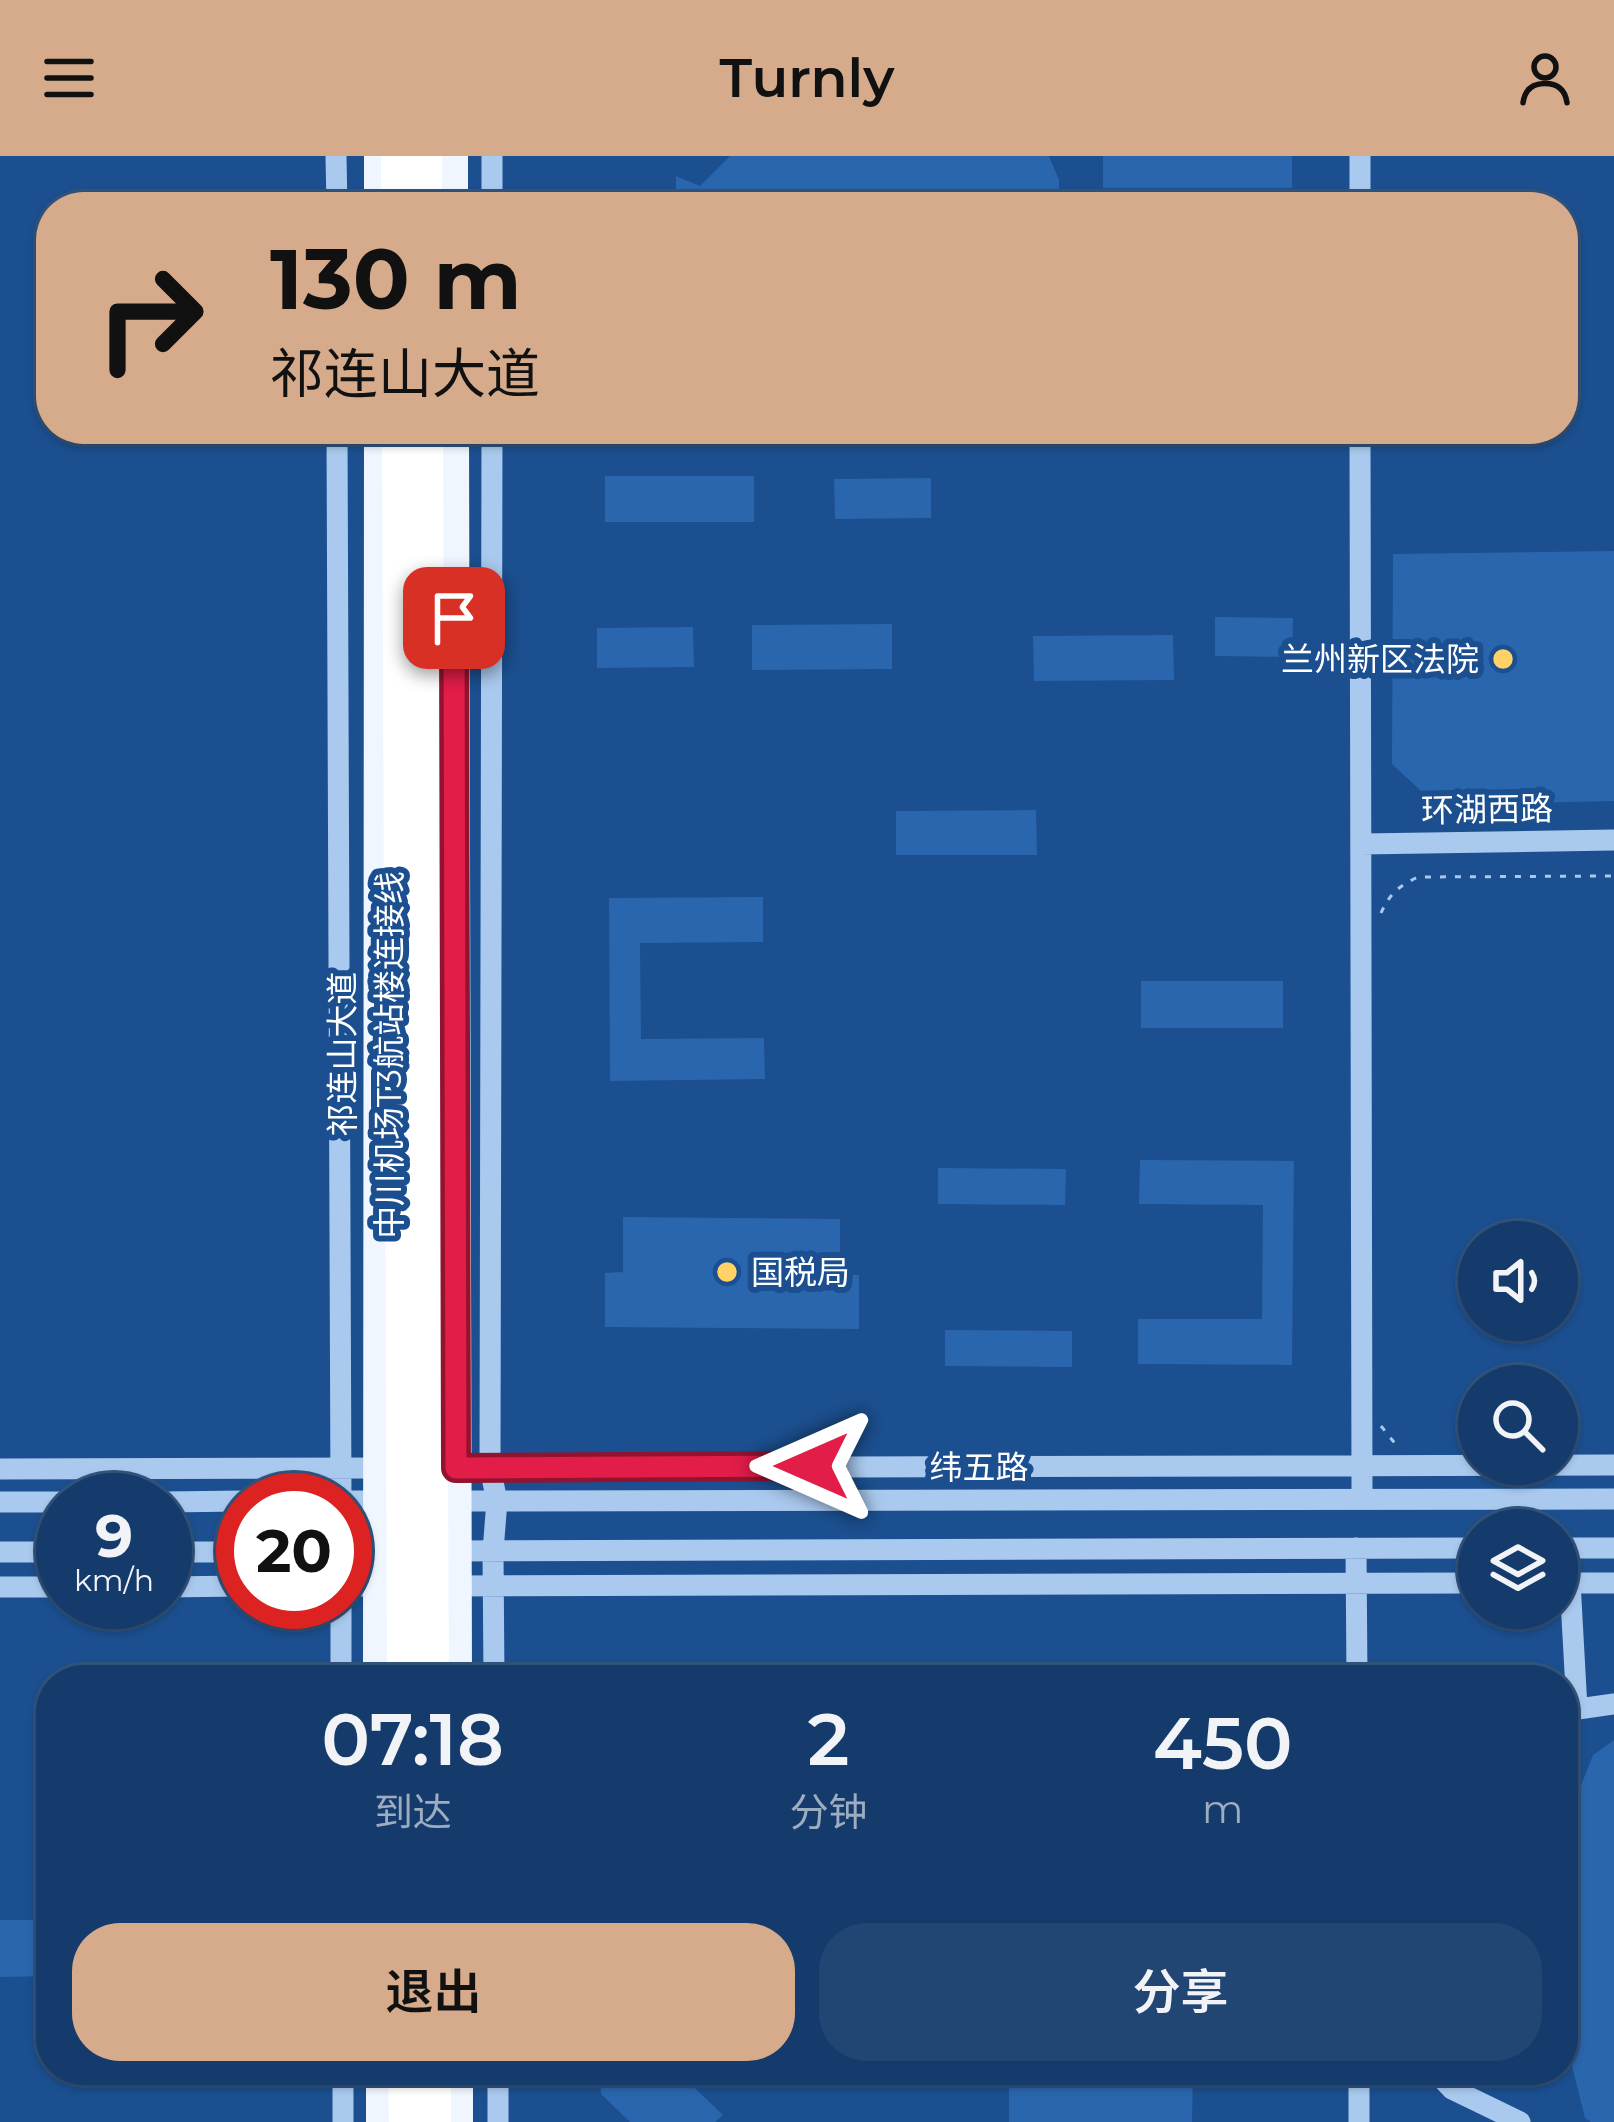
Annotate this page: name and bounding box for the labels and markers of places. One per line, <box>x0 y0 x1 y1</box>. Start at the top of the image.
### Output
pin <box>403 567 505 669</box>
place label: 兰州新区法院 <box>1281 639 1479 679</box>
marker: 兰州新区法院 <box>1490 646 1516 672</box>
place label: 国税局 <box>751 1252 850 1292</box>
marker: 国税局 <box>714 1259 740 1285</box>

